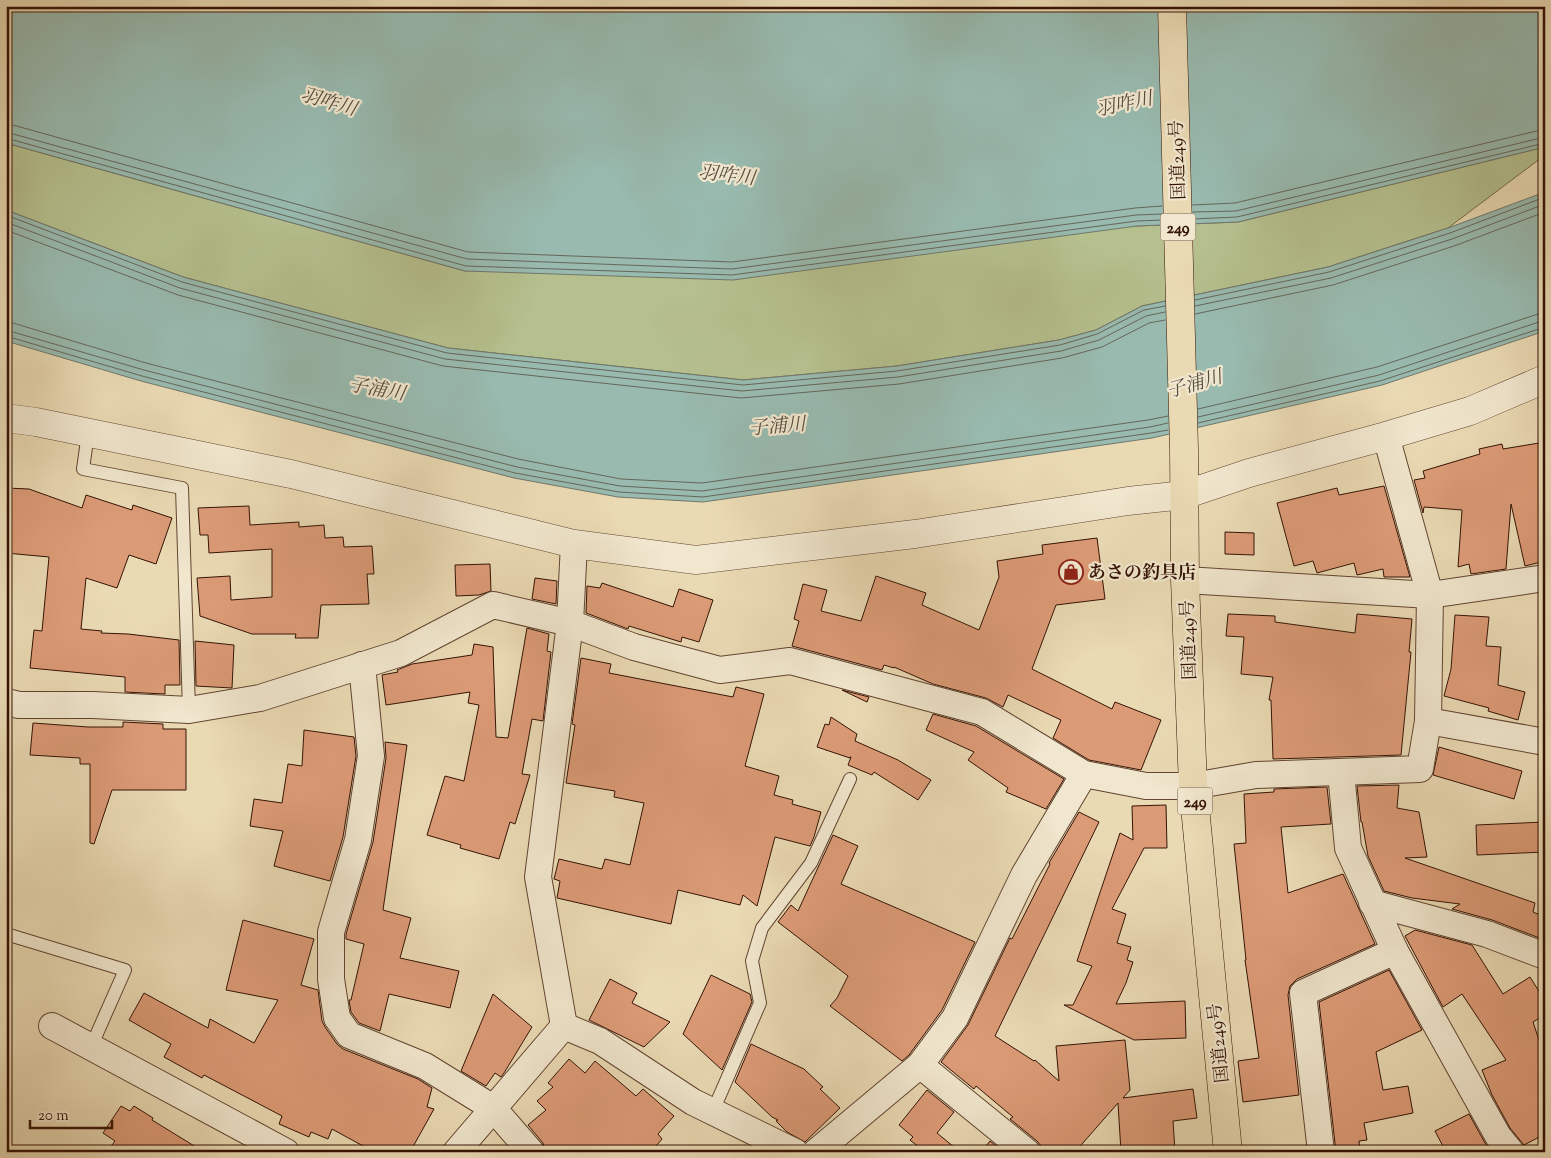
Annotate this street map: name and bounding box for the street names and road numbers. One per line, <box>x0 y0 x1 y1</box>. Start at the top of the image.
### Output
street label: 国道249号 <box>1165 119 1193 200</box>
road number: 249 <box>1160 213 1196 240</box>
street label: 国道249号 <box>1176 599 1204 680</box>
road number: 249 <box>1178 788 1212 814</box>
street label: 国道249号 <box>1203 1002 1237 1084</box>

